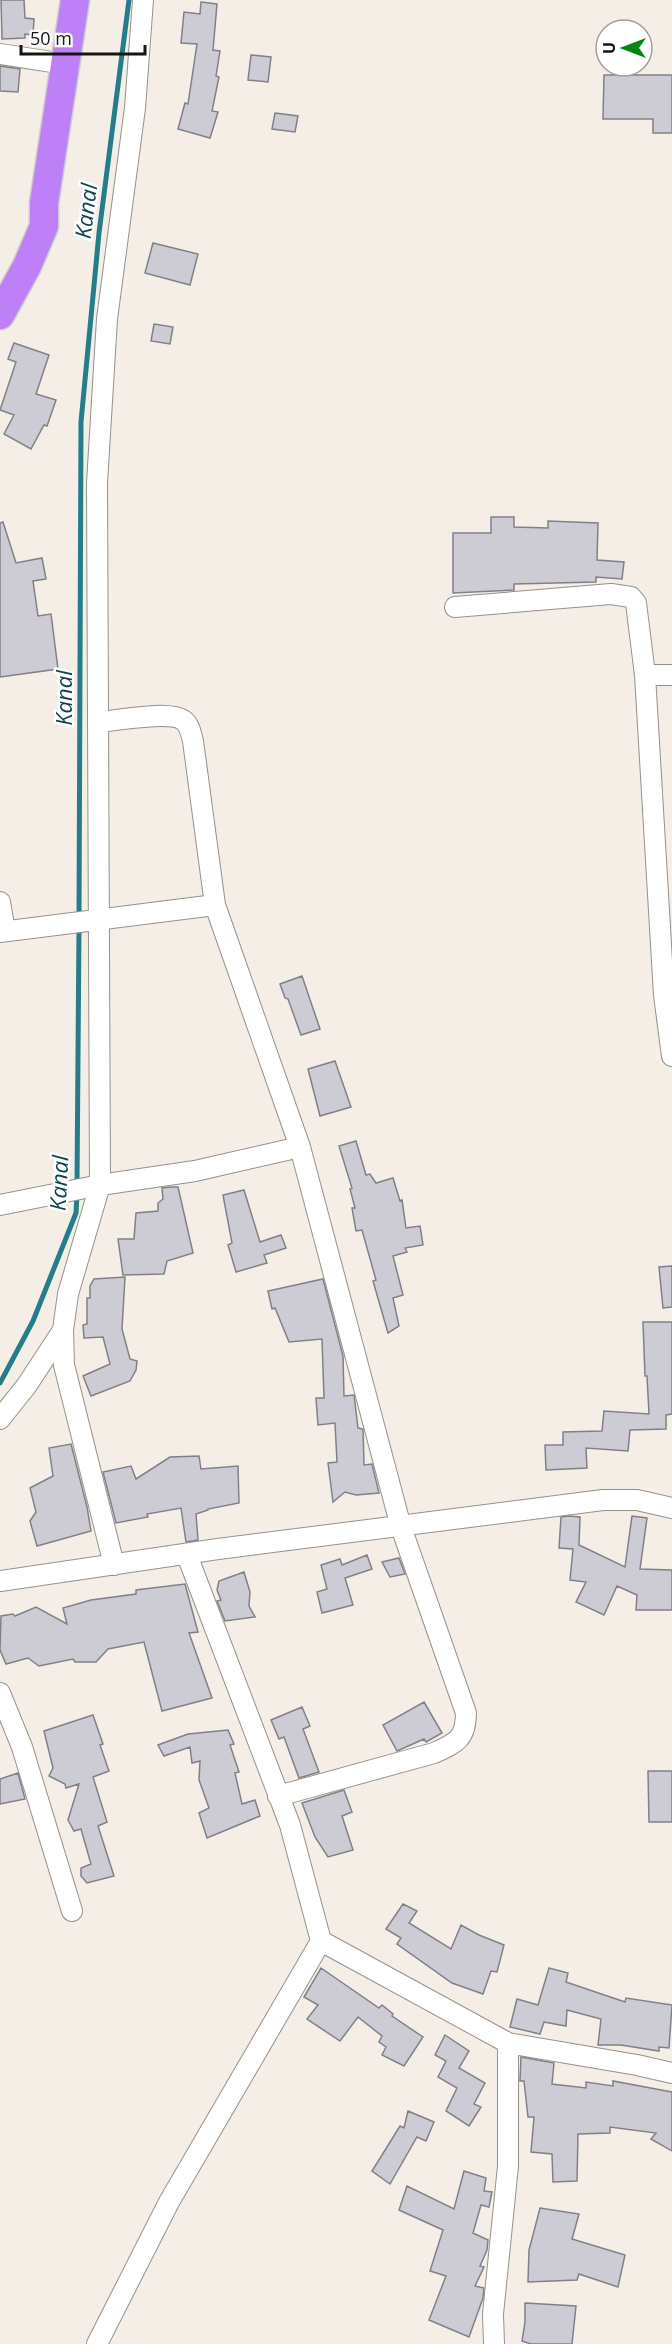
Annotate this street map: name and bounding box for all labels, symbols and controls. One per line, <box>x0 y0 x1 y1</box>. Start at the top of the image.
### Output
scale bar <box>21 18 146 56</box>
north arrow <box>594 18 654 78</box>
text: 50 m <box>30 26 72 50</box>
text: U <box>598 42 620 54</box>
water label: Kanal <box>67 181 103 240</box>
water label: Kanal <box>48 670 78 726</box>
water label: Kanal <box>42 1154 74 1211</box>

